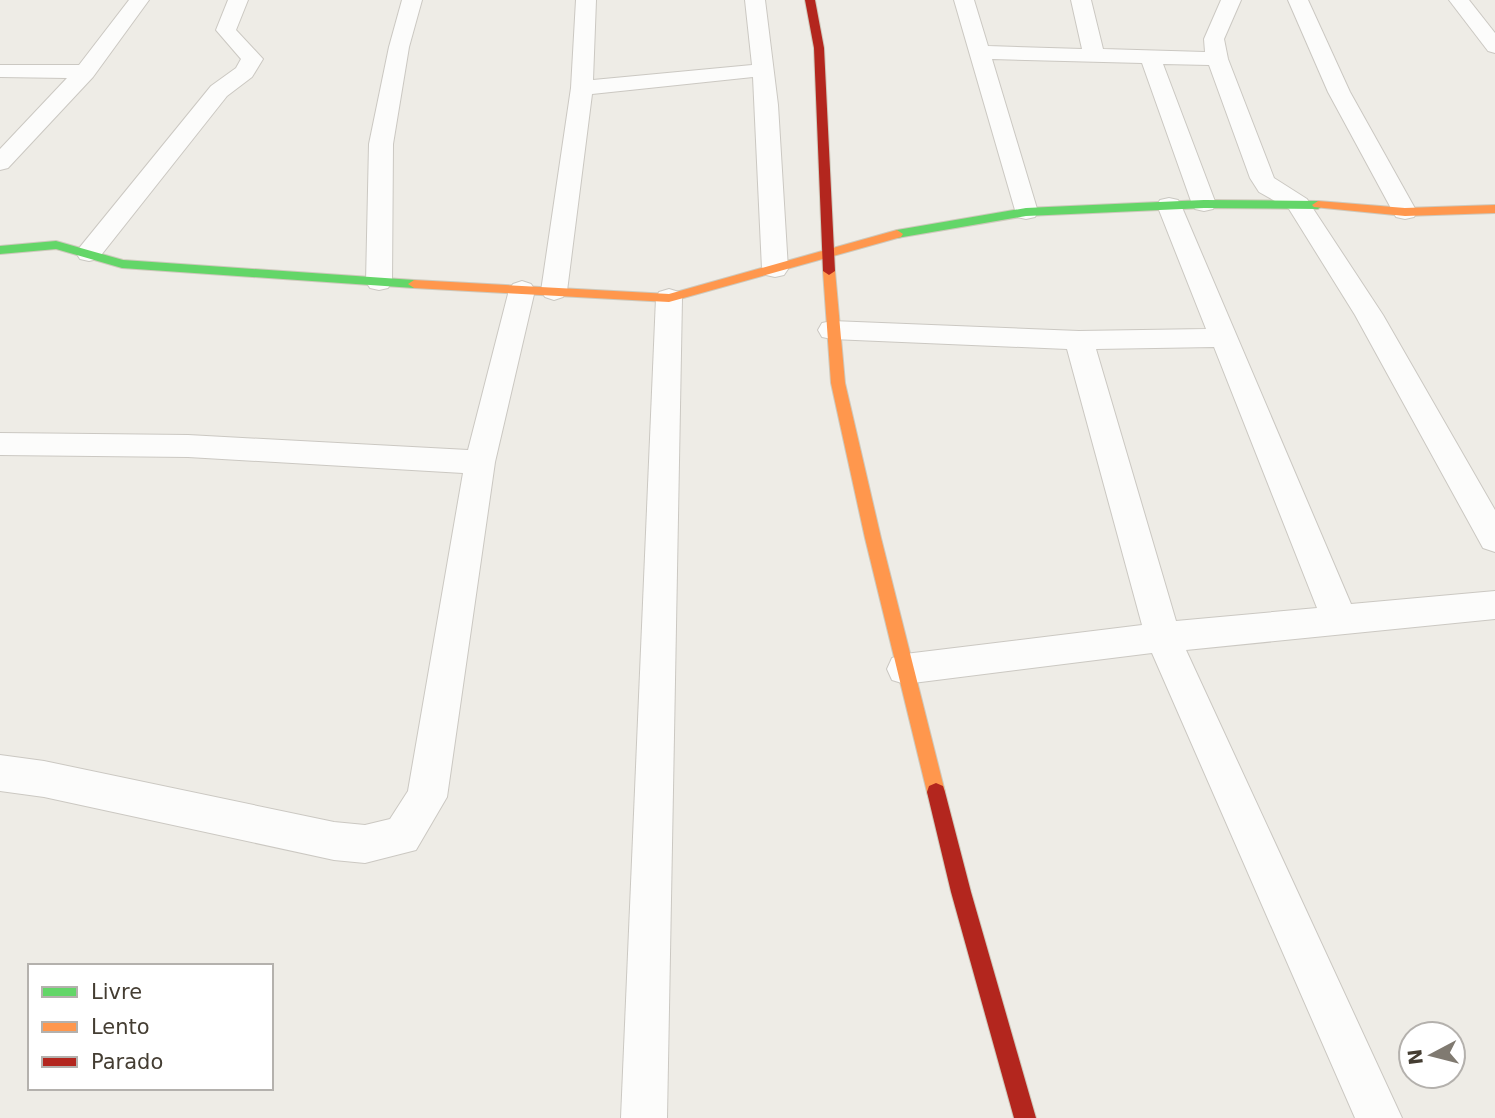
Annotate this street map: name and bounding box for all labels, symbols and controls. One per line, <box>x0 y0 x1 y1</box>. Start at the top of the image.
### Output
legend <box>28 964 273 1090</box>
text: Livre <box>91 980 142 1004</box>
text: Lento <box>91 1015 150 1039</box>
north arrow <box>1397 1020 1467 1090</box>
text: N <box>1403 1048 1427 1066</box>
text: Parado <box>91 1050 163 1074</box>

